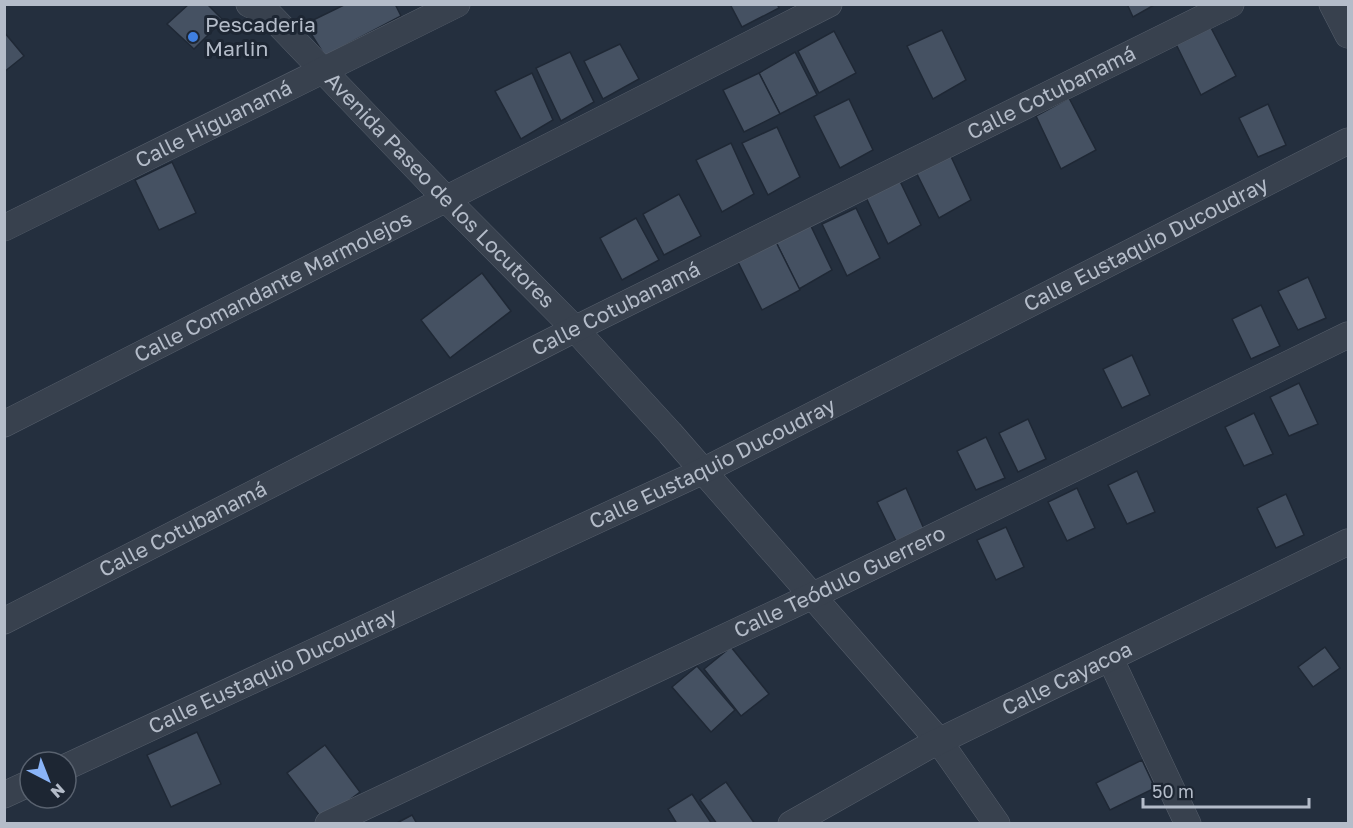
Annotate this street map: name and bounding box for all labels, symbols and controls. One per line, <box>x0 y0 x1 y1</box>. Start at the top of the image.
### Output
place label: Pescaderia Marlin <box>205 11 316 61</box>
marker: Pescaderia Marlin <box>186 30 200 44</box>
street label: Calle Cotubanamá <box>962 39 1140 145</box>
street label: Avenida Paseo de los Locutores <box>320 67 561 313</box>
street label: Calle Higuanamá <box>131 74 296 173</box>
street label: Calle Eustaquio Ducoudray <box>1019 170 1272 317</box>
street label: Calle Comandante Marmolejos <box>130 205 416 368</box>
street label: Calle Cotubanamá <box>527 255 704 361</box>
street label: Calle Eustaquio Ducoudray <box>585 391 840 534</box>
street label: Calle Cotubanamá <box>94 475 271 582</box>
street label: Calle Teódulo Guerrero <box>729 519 949 643</box>
street label: Calle Eustaquio Ducoudray <box>144 601 401 739</box>
street label: Calle Cayacoa <box>997 635 1136 721</box>
north arrow <box>18 750 78 810</box>
scale bar <box>1143 771 1310 809</box>
text: N <box>47 780 69 803</box>
text: 50 m <box>1152 780 1194 802</box>

